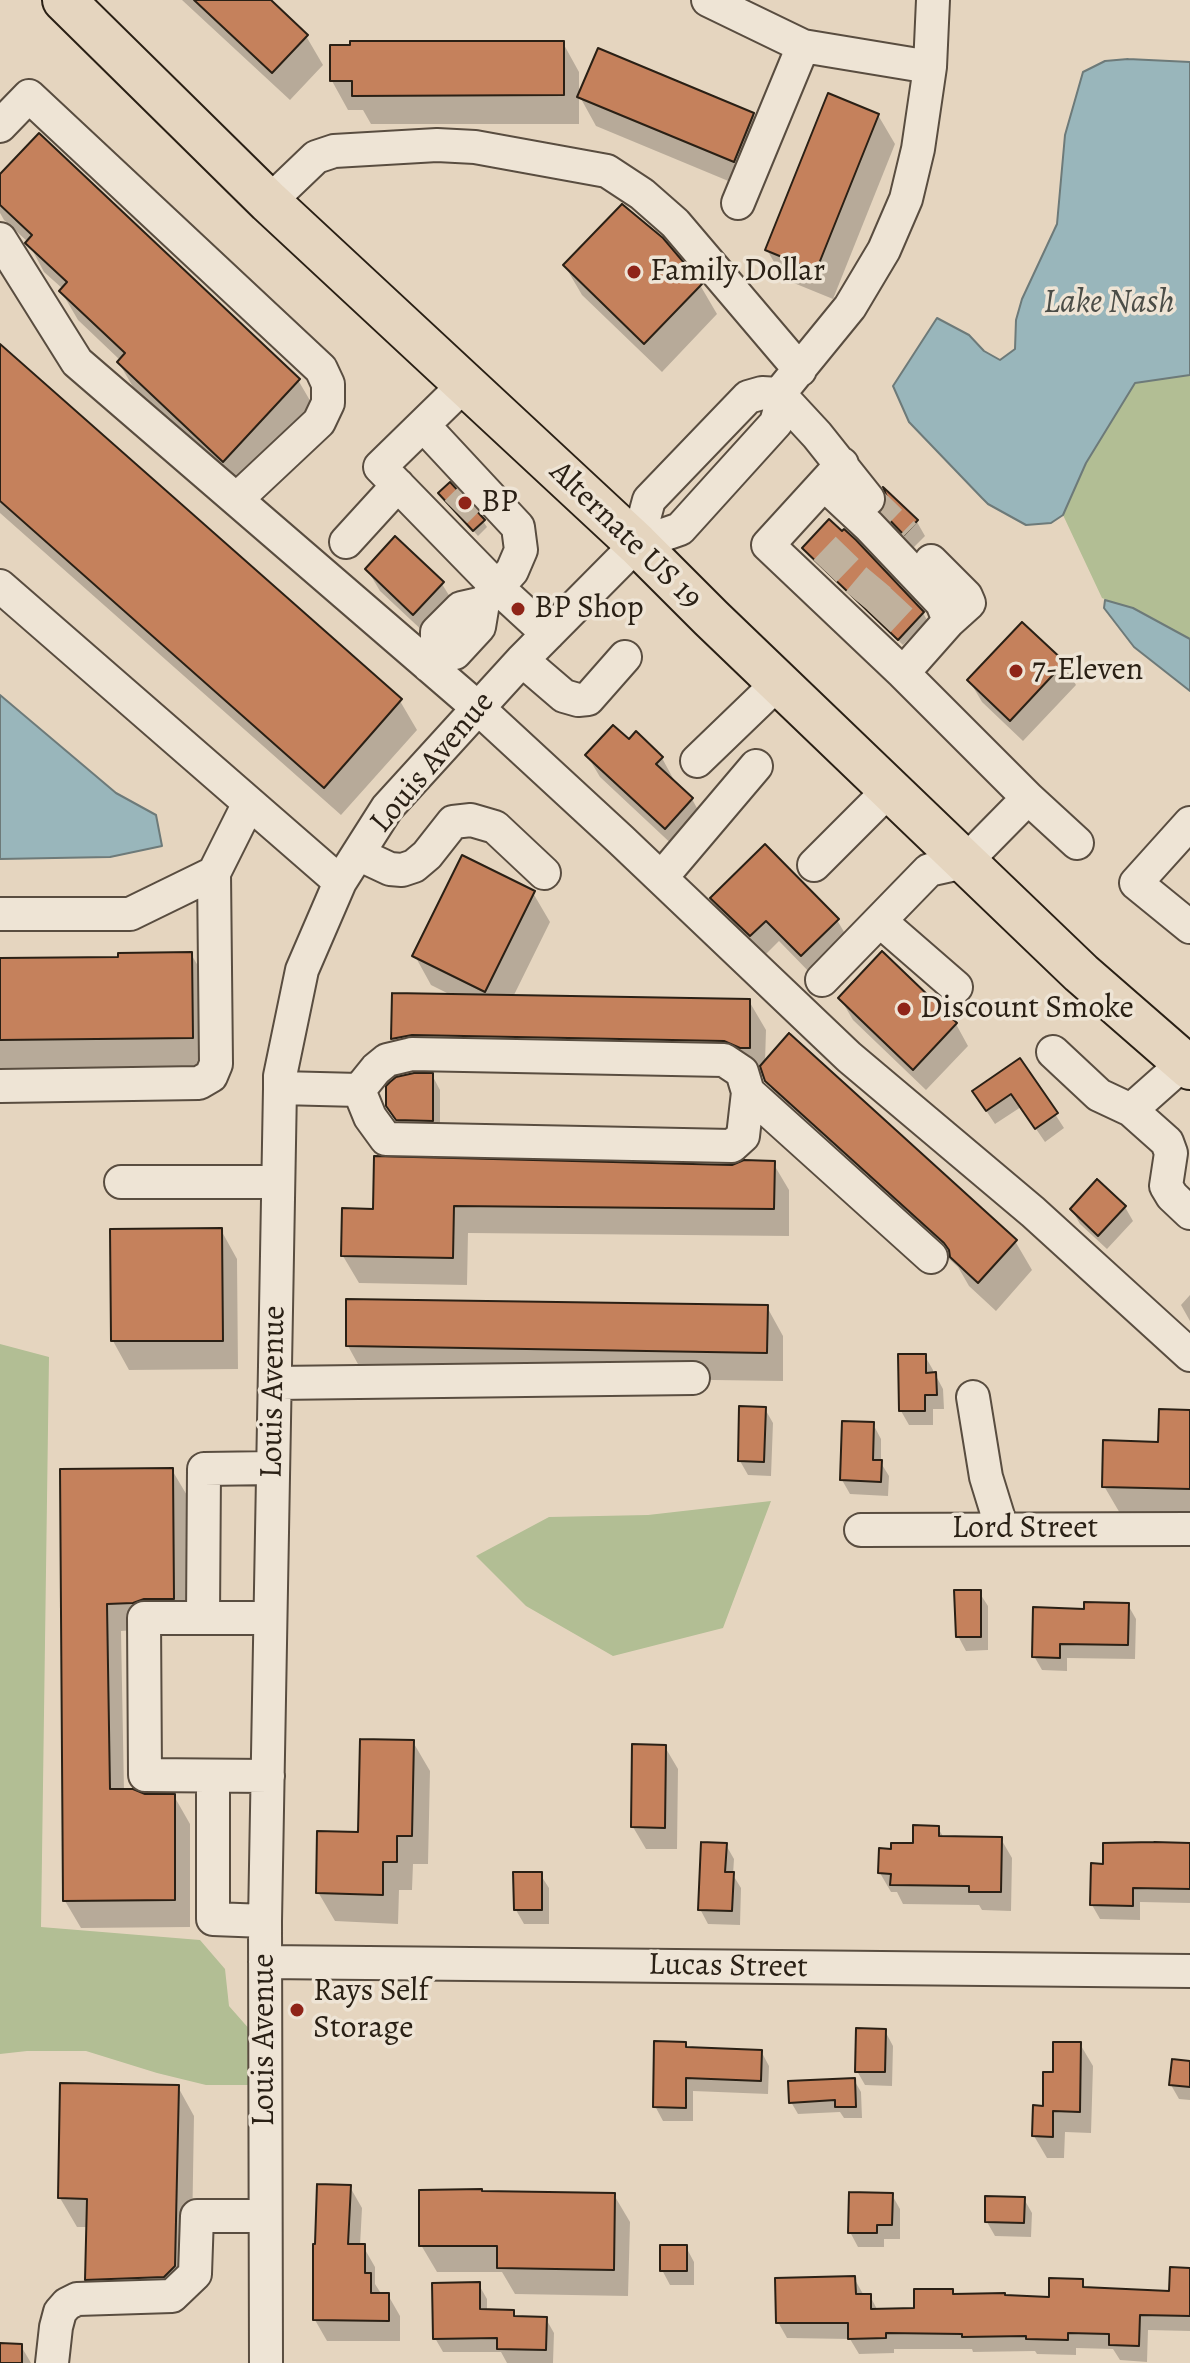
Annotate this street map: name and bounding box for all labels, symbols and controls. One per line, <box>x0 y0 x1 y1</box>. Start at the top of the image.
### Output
place label: Family Dollar <box>650 253 825 291</box>
marker: Family Dollar <box>625 263 643 281</box>
water label: Lake Nash <box>1043 284 1175 324</box>
street label: Alternate US 19 <box>541 454 709 618</box>
place label: BP <box>481 484 518 522</box>
marker: BP <box>456 494 474 512</box>
place label: BP Shop <box>534 590 644 628</box>
marker: BP Shop <box>509 600 527 618</box>
place label: 7-Eleven <box>1032 652 1143 690</box>
marker: 7-Eleven <box>1007 662 1025 680</box>
street label: Louis Avenue <box>363 684 503 842</box>
place label: Discount Smoke <box>920 990 1134 1028</box>
marker: Discount Smoke <box>895 1000 913 1018</box>
street label: Louis Avenue <box>253 1305 295 1479</box>
street label: Lord Street <box>952 1510 1098 1548</box>
street label: Lucas Street <box>648 1946 808 1988</box>
street label: Louis Avenue <box>246 1954 284 2126</box>
place label: Rays Self Storage <box>313 1973 429 2048</box>
marker: Rays Self Storage <box>288 2001 306 2019</box>

